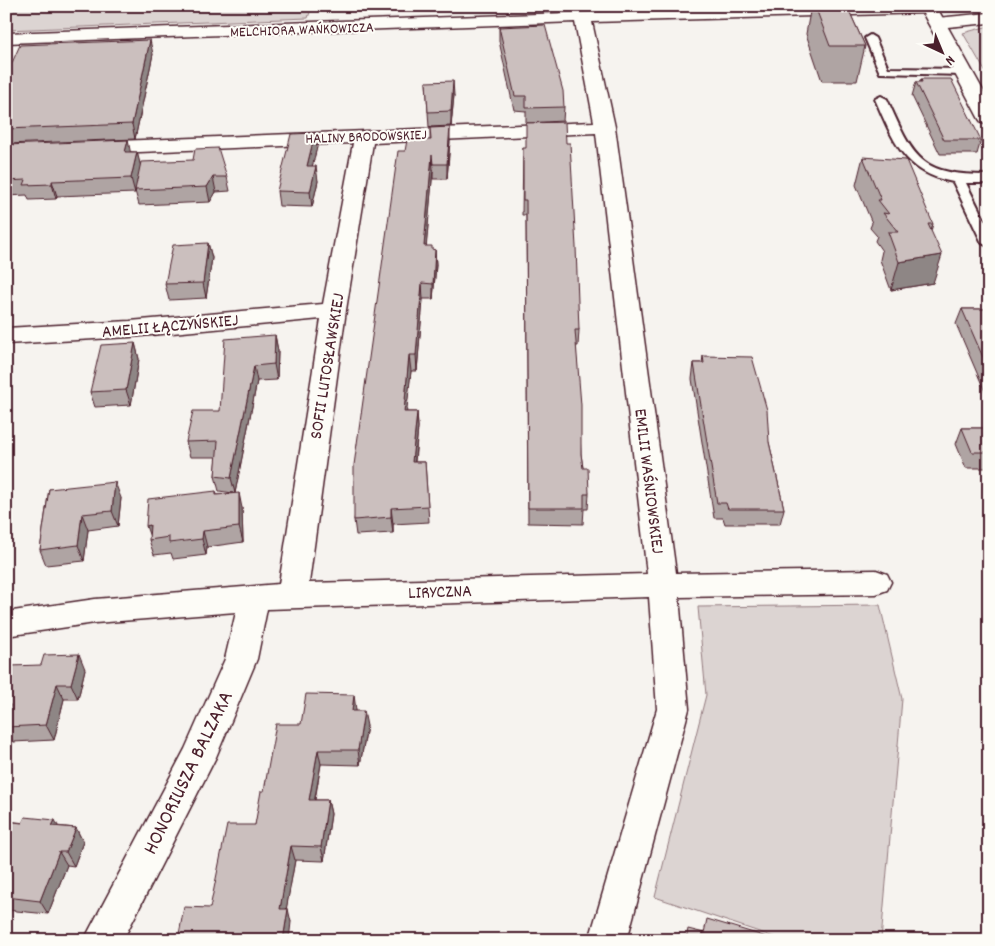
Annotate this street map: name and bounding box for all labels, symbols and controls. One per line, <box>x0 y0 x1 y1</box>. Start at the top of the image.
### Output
street label: MELCHIORA WAŃKOWICZA <box>230 17 374 45</box>
north arrow <box>918 28 968 78</box>
text: N <box>940 50 959 70</box>
street label: HALINY BRODOWSKIEJ <box>305 125 427 151</box>
street label: SOFII LUTOSŁAWSKIEJ <box>305 292 352 441</box>
street label: AMELII ŁĄCZYŃSKIEJ <box>101 309 240 346</box>
street label: EMILII WAŚNIOWSKIEJ <box>626 407 669 555</box>
street label: LIRYCZNA <box>408 580 473 607</box>
street label: HONORIUSZA BALZAKA <box>137 686 242 860</box>

